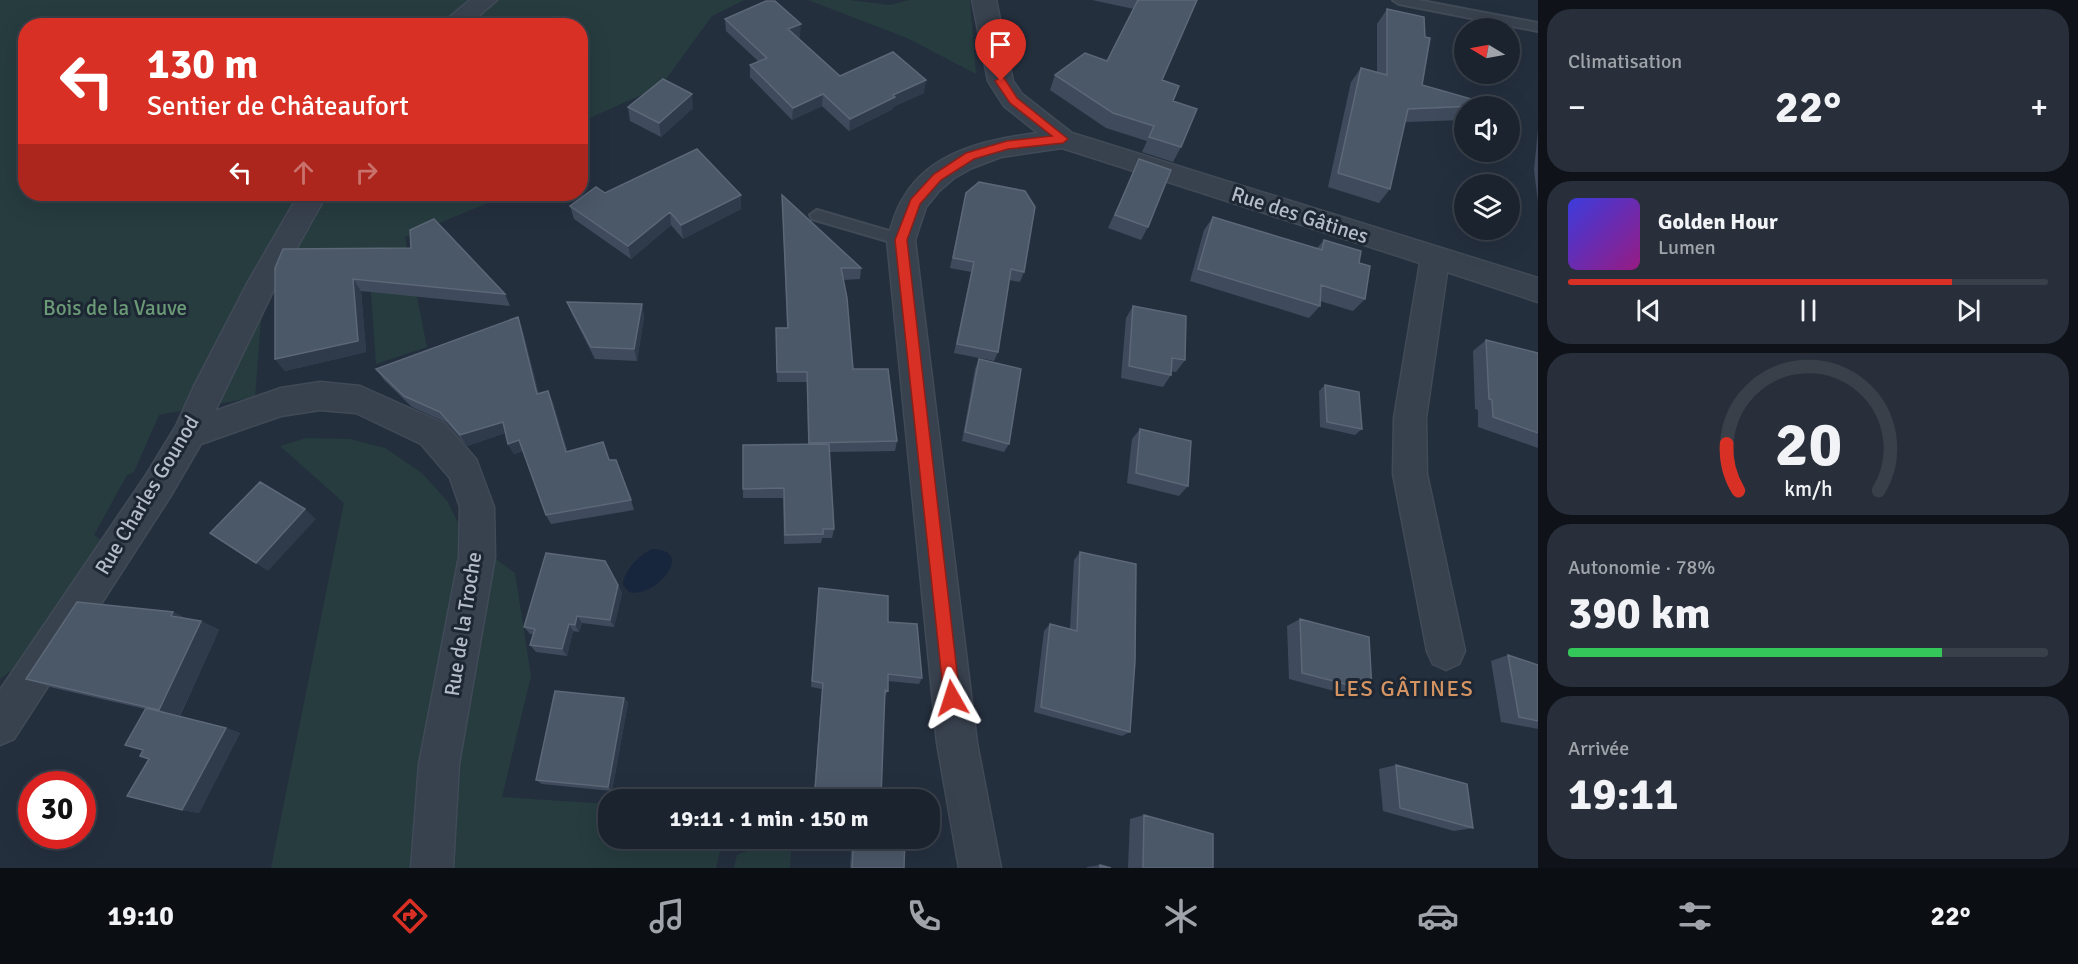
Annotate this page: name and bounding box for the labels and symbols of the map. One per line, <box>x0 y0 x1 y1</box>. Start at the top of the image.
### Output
north arrow <box>1454 18 1520 84</box>
pin <box>975 19 1026 81</box>
street label: Rue des Gâtines <box>1228 181 1372 249</box>
park label: Bois de la Vauve <box>43 295 187 321</box>
street label: Rue Charles Gounod <box>89 411 205 579</box>
street label: Rue de la Troche <box>439 550 487 698</box>
position arrow <box>920 666 984 730</box>
district label: LES GÂTINES <box>1334 675 1474 702</box>
speed limit sign: 30 <box>18 771 96 849</box>

